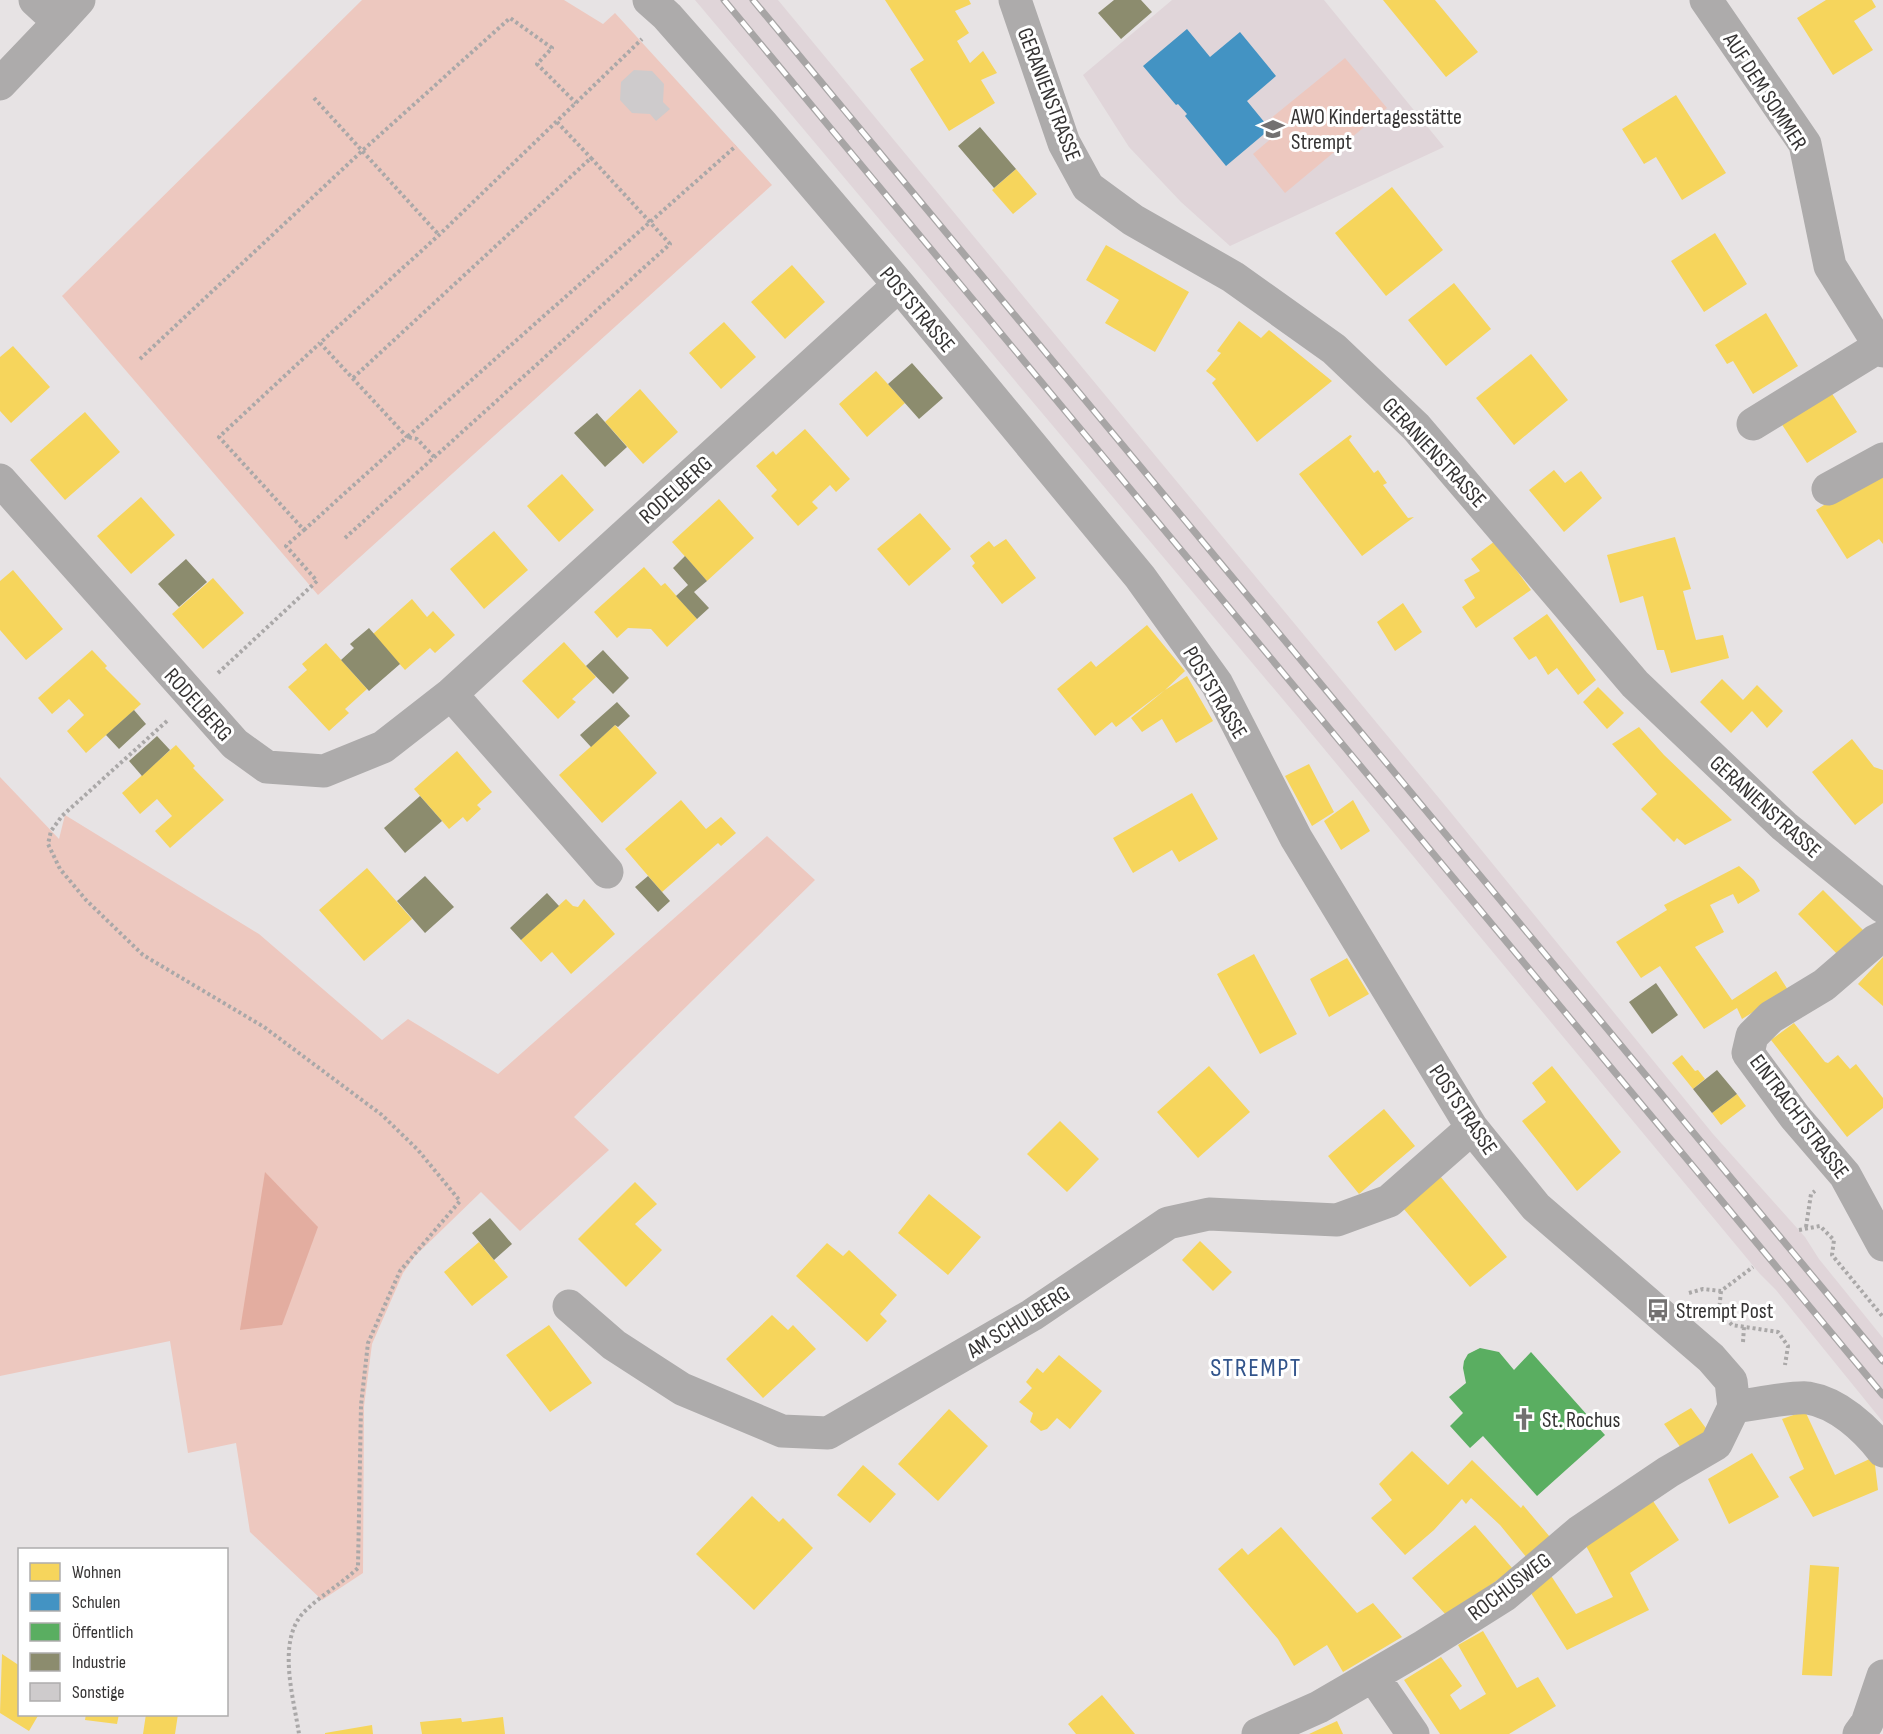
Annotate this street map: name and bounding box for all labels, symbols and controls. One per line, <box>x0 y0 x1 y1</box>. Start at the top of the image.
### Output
street label: GERANIENSTRASSE <box>1011 24 1086 165</box>
street label: AUF DEM SOMMER <box>1716 27 1813 156</box>
place label: AWO Kindertagesstätte Strempt <box>1290 104 1462 156</box>
school or university icon: AWO Kindertagesstätte Strempt <box>1260 116 1286 142</box>
street label: POSTSTRASSE <box>873 262 960 358</box>
street label: GERANIENSTRASSE <box>1376 392 1492 514</box>
street label: RODELBERG <box>634 450 718 530</box>
street label: POSTSTRASSE <box>1177 642 1253 744</box>
street label: RODELBERG <box>158 663 238 747</box>
street label: GERANIENSTRASSE <box>1704 750 1826 864</box>
street label: EINTRACHTSTRASSE <box>1743 1049 1854 1184</box>
street label: POSTSTRASSE <box>1423 1060 1503 1160</box>
street label: AM SCHULBERG <box>962 1280 1075 1365</box>
bus stop icon: Strempt Post <box>1645 1297 1671 1323</box>
place label: Strempt Post <box>1676 1298 1774 1325</box>
district label: STREMPT <box>1210 1353 1302 1384</box>
church icon: St. Rochus <box>1511 1406 1537 1432</box>
place label: St. Rochus <box>1542 1407 1620 1434</box>
street label: ROCHUSWEG <box>1463 1547 1557 1627</box>
legend <box>18 1548 228 1716</box>
text: Wohnen <box>72 1562 121 1583</box>
text: Schulen <box>72 1592 120 1613</box>
text: Öffentlich <box>72 1622 133 1643</box>
text: Industrie <box>72 1652 126 1673</box>
text: Sonstige <box>72 1682 125 1703</box>

